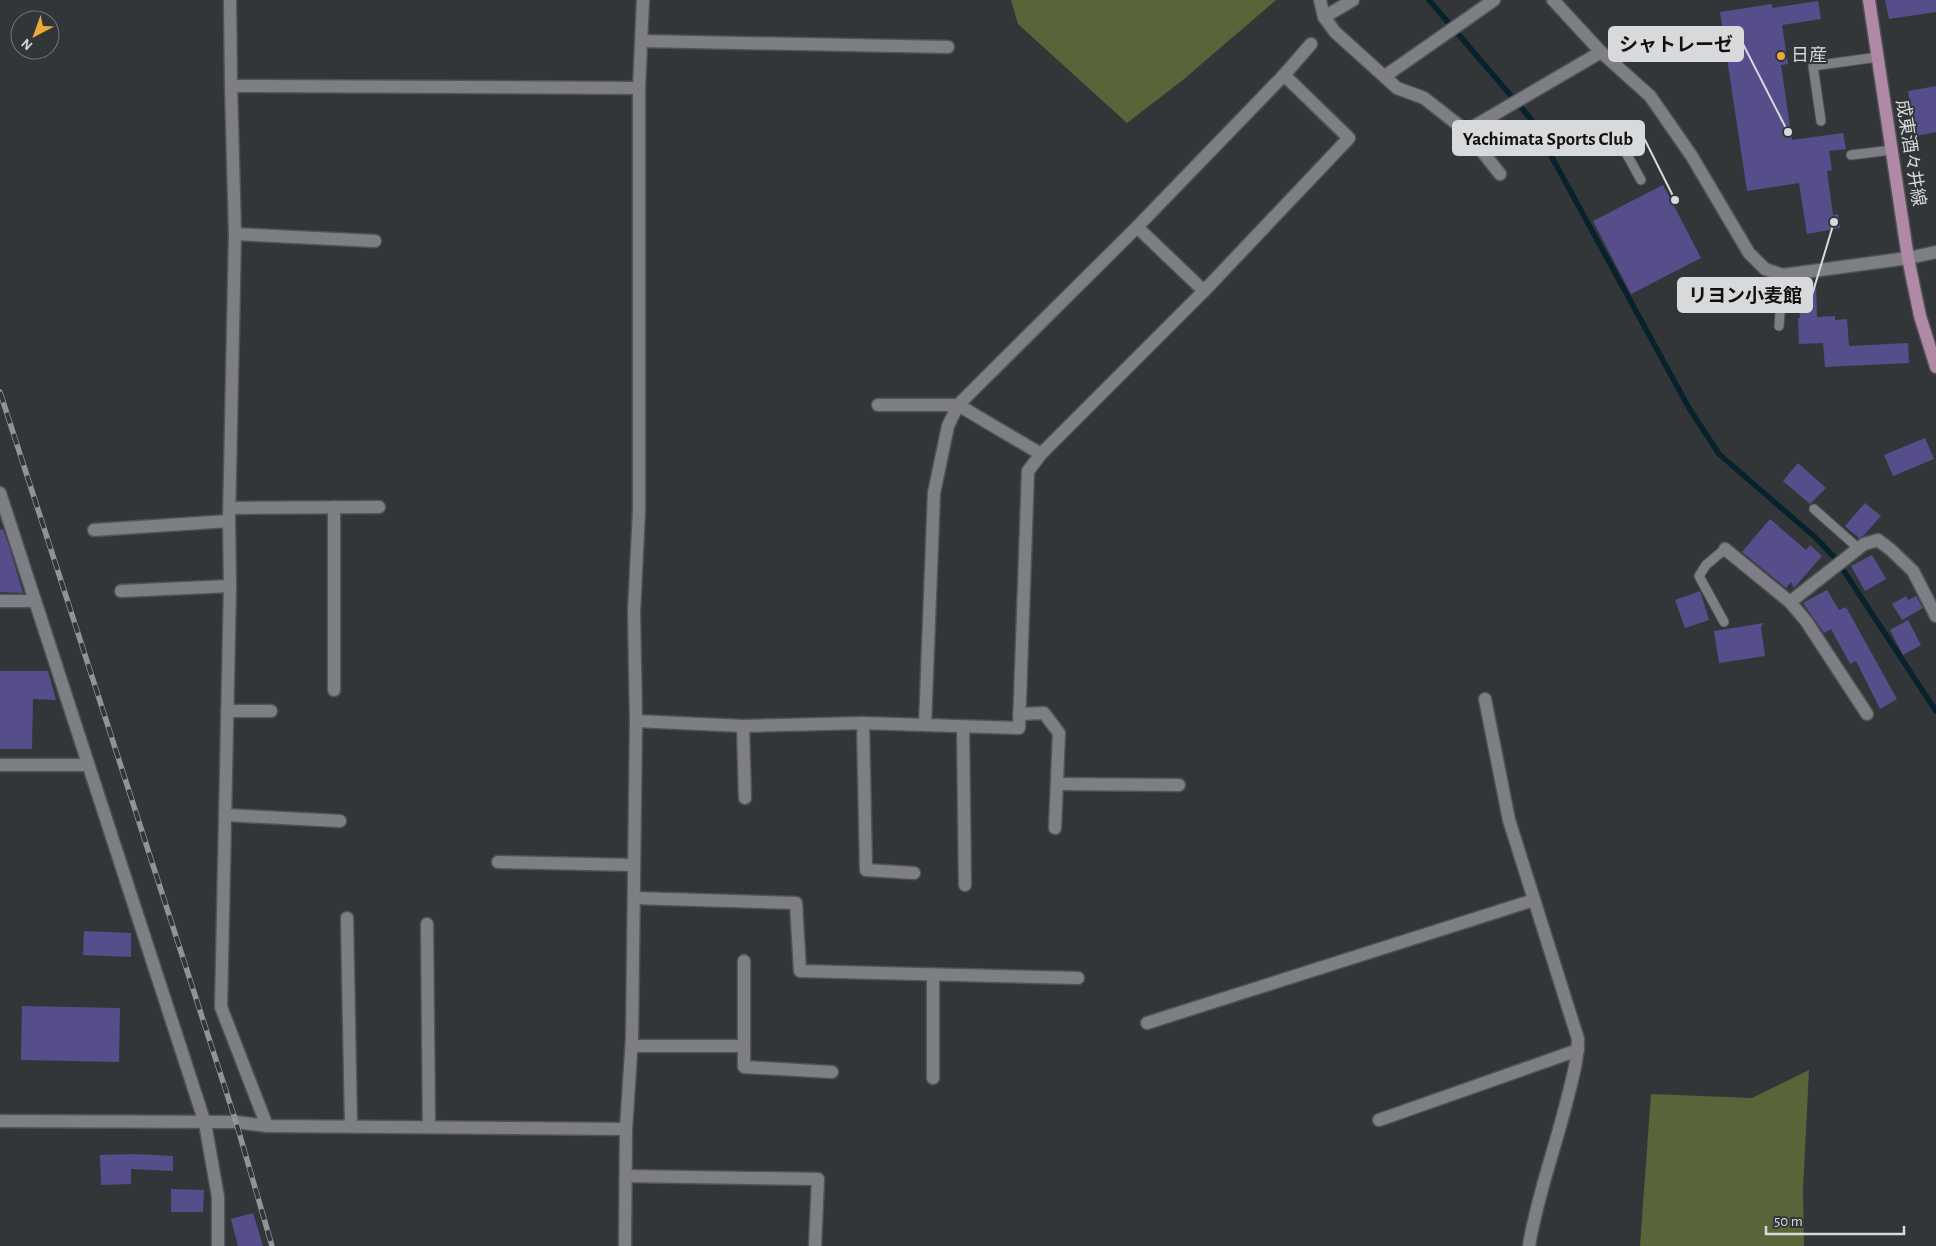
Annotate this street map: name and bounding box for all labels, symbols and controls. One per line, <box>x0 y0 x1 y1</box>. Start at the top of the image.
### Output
north arrow <box>10 10 60 60</box>
callout: シャトレーゼ <box>1609 27 1743 61</box>
text: シャトレーゼ <box>1619 34 1733 55</box>
text: N <box>19 36 35 53</box>
place label: 日産 <box>1791 46 1827 65</box>
marker: 日産 <box>1775 50 1787 62</box>
street label: 成東酒々井線 <box>1893 98 1929 208</box>
callout: Yachimata Sports Club <box>1453 121 1644 155</box>
text: Yachimata Sports Club <box>1463 130 1633 149</box>
callout: リヨン小麦館 <box>1678 278 1812 312</box>
text: リヨン小麦館 <box>1688 286 1802 306</box>
scale bar <box>1766 1204 1904 1236</box>
text: 50 m <box>1774 1214 1803 1229</box>

